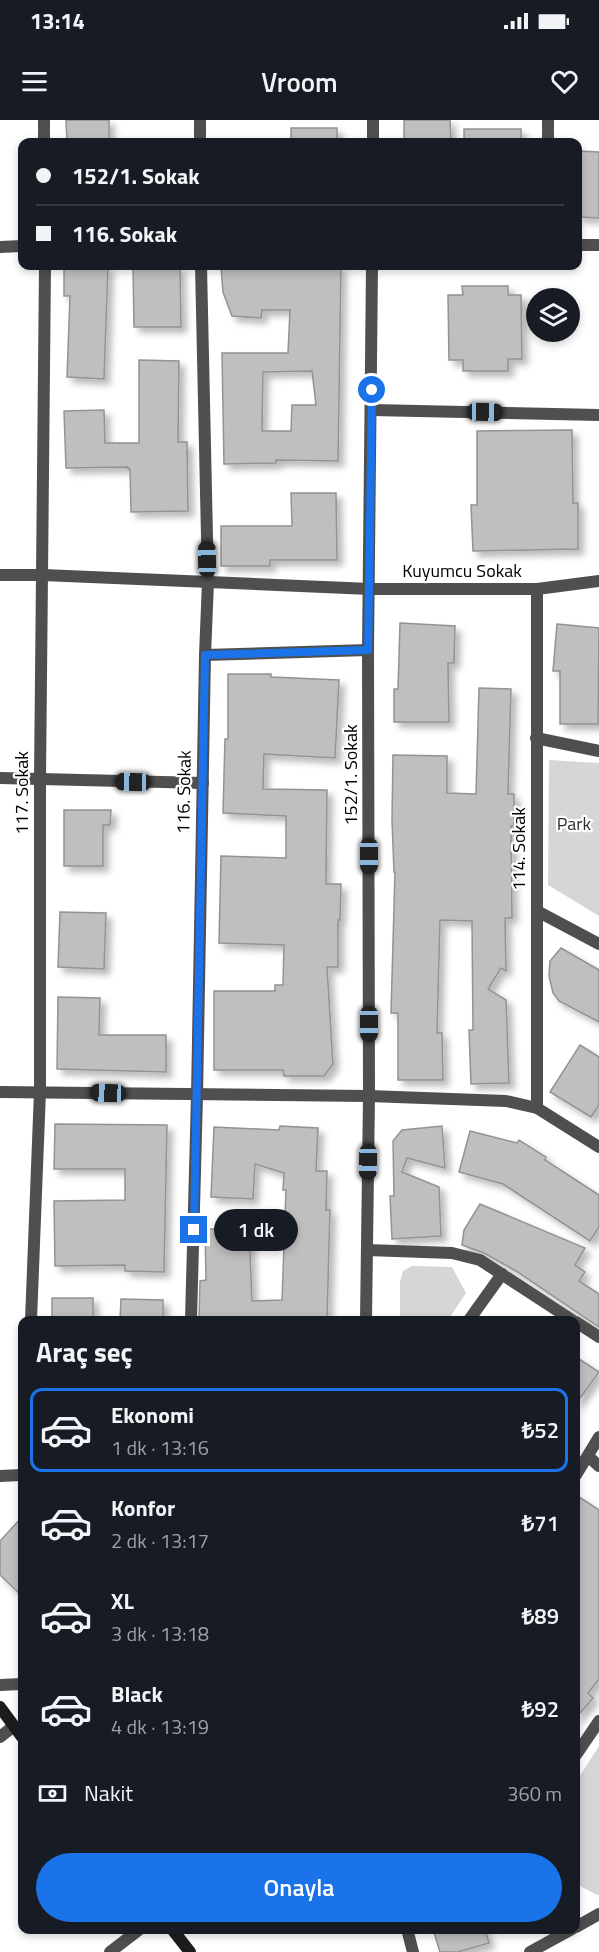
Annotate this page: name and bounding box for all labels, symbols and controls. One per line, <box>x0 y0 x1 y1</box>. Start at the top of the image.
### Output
text: 13:14 <box>30 4 85 38</box>
text: Vroom <box>261 61 338 102</box>
icon: menu <box>18 65 51 98</box>
icon: heart <box>548 65 581 98</box>
text: 152/1. Sokak <box>72 159 200 193</box>
text: 116. Sokak <box>72 217 177 251</box>
map controls <box>526 288 580 342</box>
button: layers <box>526 288 580 342</box>
route start <box>358 376 385 403</box>
car <box>467 403 503 421</box>
car <box>198 541 216 577</box>
street label: Kuyumcu Sokak <box>402 557 522 584</box>
street label: 152/1. Sokak <box>337 724 364 826</box>
street label: 116. Sokak <box>169 750 198 834</box>
street label: 117. Sokak <box>8 751 35 835</box>
car <box>115 773 151 791</box>
street label: 114. Sokak <box>505 807 532 891</box>
park label: Park <box>557 810 592 837</box>
car <box>360 838 378 874</box>
car <box>360 1006 378 1042</box>
car <box>90 1083 126 1103</box>
car <box>359 1144 377 1180</box>
callout: 1 dk <box>215 1209 299 1251</box>
text: 1 dk <box>238 1214 274 1245</box>
route end <box>180 1216 207 1243</box>
text: Araç seç <box>36 1331 133 1372</box>
text: Ekonomi <box>111 1398 194 1432</box>
icon: car <box>39 1403 93 1457</box>
text: ₺52 <box>522 1413 559 1447</box>
text: 1 dk · 13:16 <box>111 1432 209 1463</box>
text: Konfor <box>111 1491 175 1525</box>
icon: car <box>39 1496 93 1550</box>
text: ₺71 <box>522 1506 559 1540</box>
text: 2 dk · 13:17 <box>111 1525 209 1556</box>
text: XL <box>111 1584 134 1618</box>
icon: car <box>39 1589 93 1643</box>
text: ₺89 <box>522 1599 559 1633</box>
text: 3 dk · 13:18 <box>111 1618 209 1649</box>
text: Black <box>111 1677 163 1711</box>
icon: car <box>39 1682 93 1736</box>
text: ₺92 <box>522 1692 559 1726</box>
text: 4 dk · 13:19 <box>111 1711 209 1742</box>
text: Nakit <box>84 1776 133 1810</box>
icon: cash <box>36 1777 69 1810</box>
text: 360 m <box>507 1778 562 1809</box>
button: Onayla <box>36 1853 562 1922</box>

